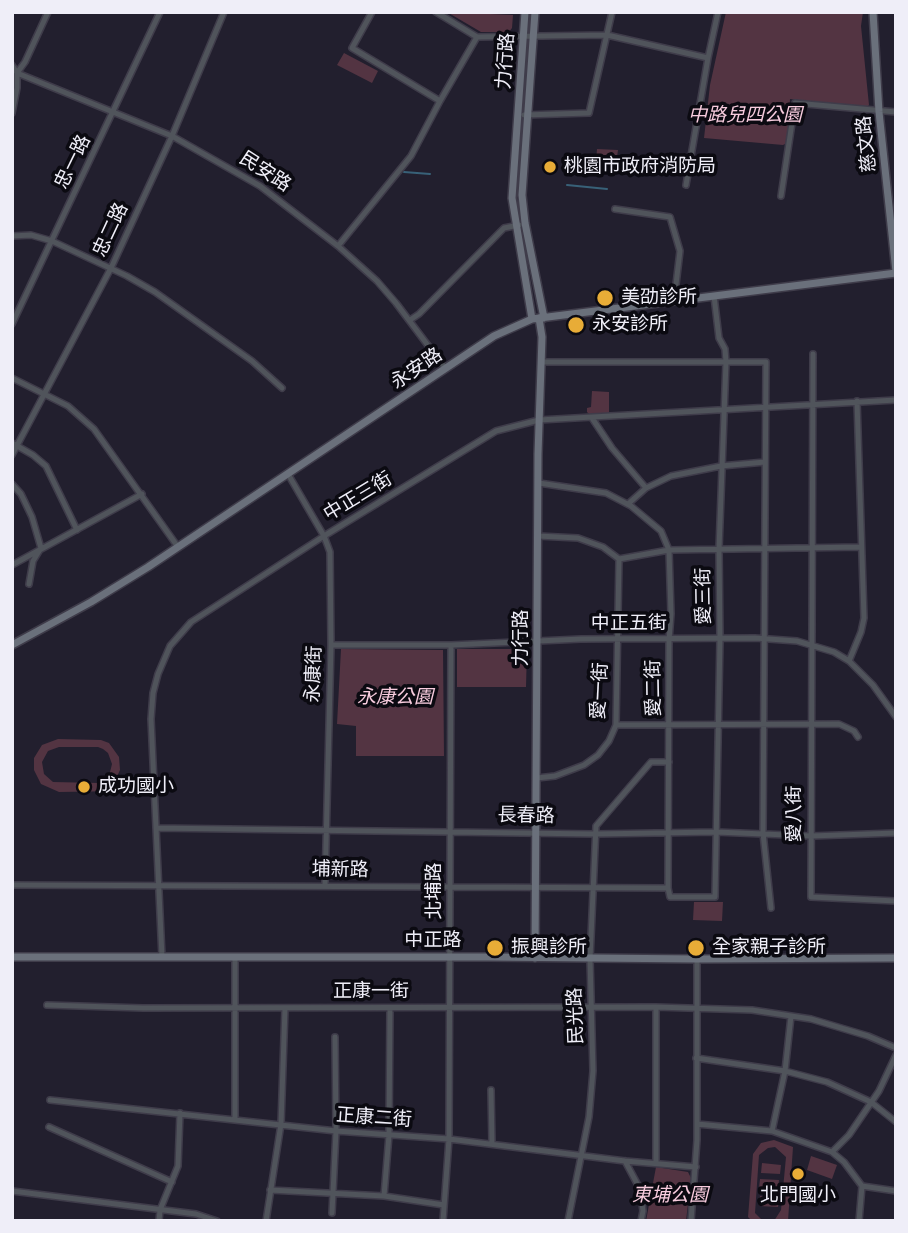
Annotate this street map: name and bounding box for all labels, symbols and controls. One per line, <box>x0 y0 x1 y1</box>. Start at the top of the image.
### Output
street label: 力行路 <box>493 32 519 90</box>
park label: 中路兒四公園 <box>688 105 802 127</box>
street label: 慈文路 <box>853 114 881 174</box>
street label: 忠一路 <box>50 131 96 193</box>
street label: 民安路 <box>235 147 295 197</box>
place label: 桃園市政府消防局 <box>564 156 716 178</box>
marker: 桃園市政府消防局 <box>542 159 558 175</box>
street label: 忠二路 <box>89 199 133 261</box>
place label: 美劭診所 <box>621 287 697 309</box>
marker: 美劭診所 <box>595 288 615 308</box>
place label: 永安診所 <box>592 314 668 336</box>
marker: 永安診所 <box>566 315 586 335</box>
street label: 永安路 <box>387 344 447 394</box>
street label: 中正三街 <box>320 468 396 526</box>
street label: 愛三街 <box>692 567 716 625</box>
street label: 力行路 <box>511 610 533 666</box>
street label: 中正五街 <box>591 613 667 635</box>
street label: 永康街 <box>302 645 326 703</box>
street label: 愛二街 <box>642 659 666 717</box>
street label: 愛一街 <box>587 662 613 720</box>
park label: 永康公園 <box>357 687 433 709</box>
place label: 成功國小 <box>98 776 174 798</box>
marker: 成功國小 <box>76 779 92 795</box>
street label: 愛八街 <box>784 786 806 842</box>
street label: 長春路 <box>497 804 555 828</box>
street label: 埔新路 <box>311 858 369 882</box>
street label: 北埔路 <box>424 863 446 919</box>
street label: 中正路 <box>405 930 461 952</box>
place label: 振興診所 <box>511 937 587 959</box>
place label: 全家親子診所 <box>712 937 826 959</box>
marker: 振興診所 <box>485 938 505 958</box>
marker: 全家親子診所 <box>686 938 706 958</box>
street label: 正康一街 <box>333 981 409 1003</box>
street label: 民光路 <box>564 987 588 1045</box>
street label: 正康二街 <box>335 1104 413 1132</box>
marker: 北門國小 <box>790 1166 806 1182</box>
park label: 東埔公園 <box>632 1185 708 1207</box>
place label: 北門國小 <box>760 1185 836 1207</box>

